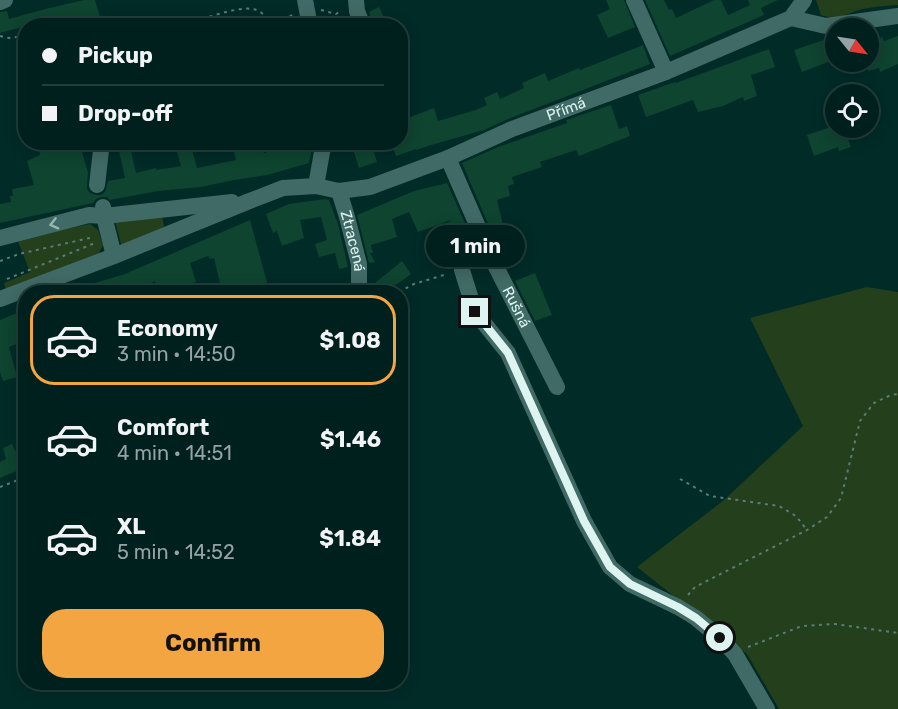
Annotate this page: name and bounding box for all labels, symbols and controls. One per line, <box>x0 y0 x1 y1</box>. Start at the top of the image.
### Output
north arrow <box>825 18 879 72</box>
map controls <box>825 18 879 138</box>
text: Pickup <box>78 42 153 69</box>
button: locate <box>825 84 879 138</box>
street label: Přímá <box>544 93 588 124</box>
text: Drop-off <box>78 100 173 127</box>
street label: Ztracená <box>336 208 368 272</box>
one-way arrow <box>49 217 59 230</box>
callout: 1 min <box>426 225 524 267</box>
text: 1 min <box>450 234 501 258</box>
street label: Rušná <box>498 283 534 331</box>
route end <box>461 298 488 325</box>
icon: car <box>45 313 99 367</box>
text: Economy <box>117 315 218 342</box>
text: $1.08 <box>319 327 381 354</box>
text: 3 min · 14:50 <box>117 342 236 366</box>
icon: car <box>45 412 99 466</box>
text: Comfort <box>117 414 209 441</box>
text: $1.46 <box>320 426 381 453</box>
text: 4 min · 14:51 <box>117 441 232 465</box>
icon: car <box>45 511 99 565</box>
text: XL <box>117 513 145 540</box>
text: $1.84 <box>319 525 381 552</box>
text: 5 min · 14:52 <box>117 540 235 564</box>
button: Confirm <box>42 609 384 678</box>
route start <box>706 624 733 651</box>

